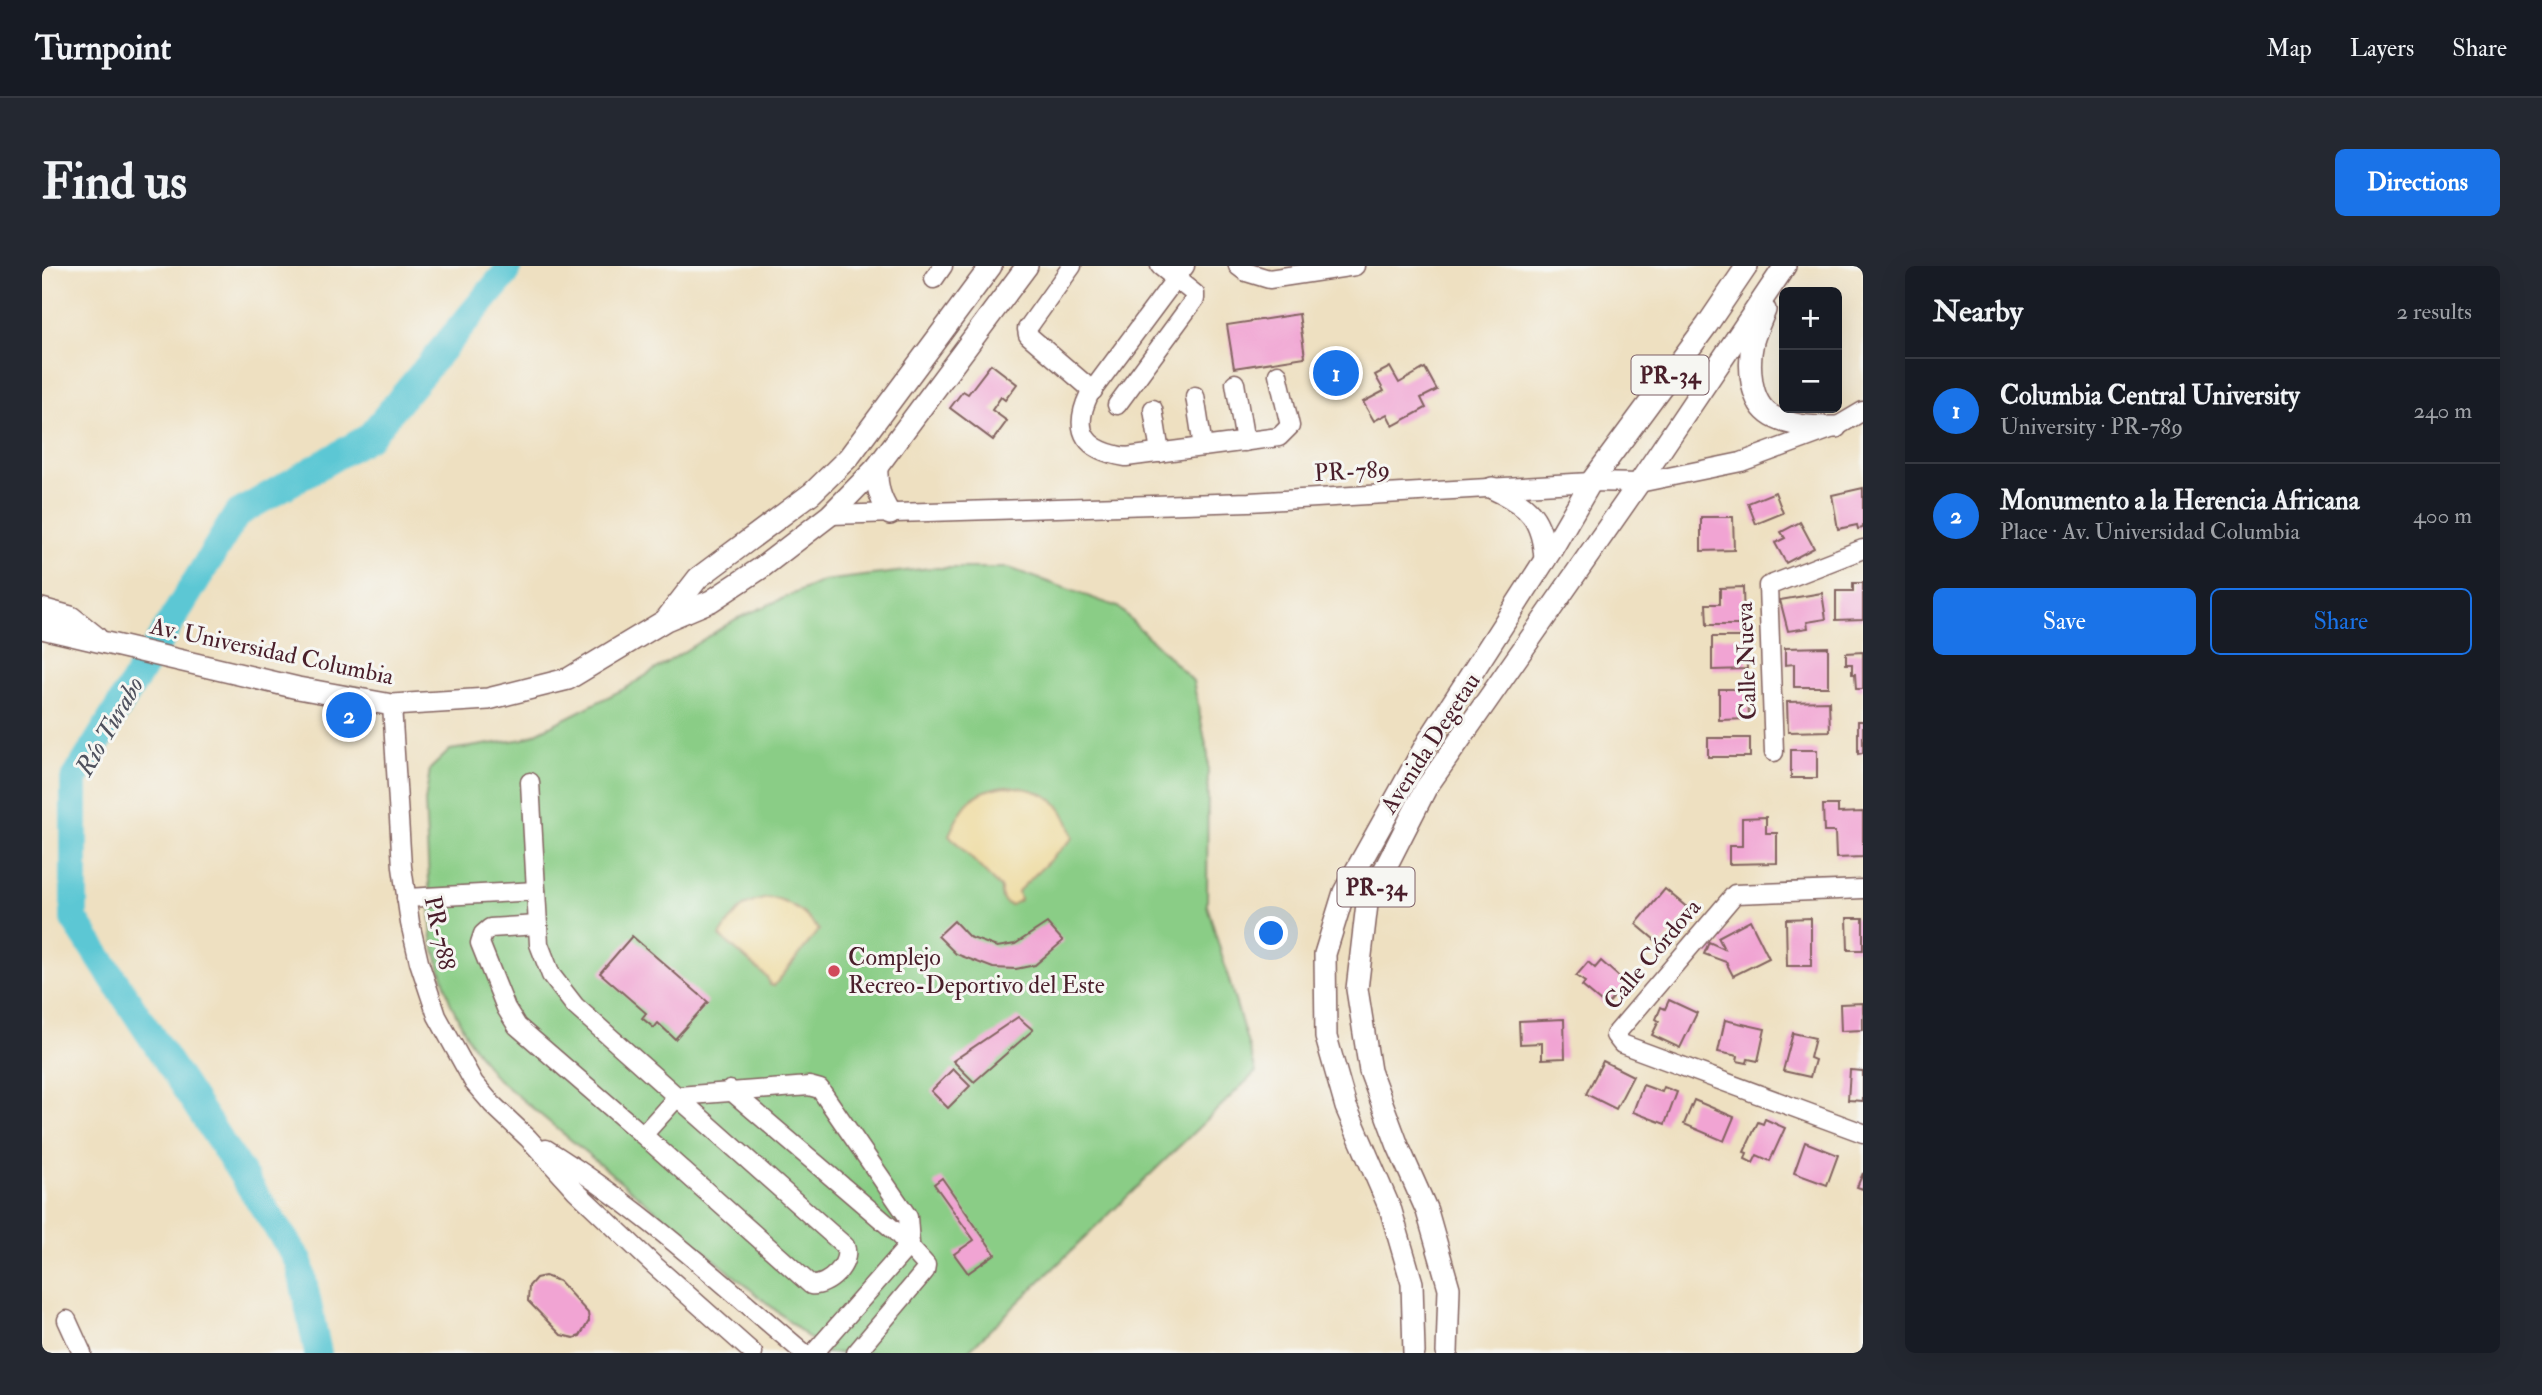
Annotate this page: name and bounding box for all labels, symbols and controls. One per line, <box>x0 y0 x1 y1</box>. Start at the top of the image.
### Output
text: Turnpoint <box>35 28 171 69</box>
text: Map <box>2267 33 2312 64</box>
text: Layers <box>2350 33 2414 64</box>
text: Share <box>2452 33 2507 64</box>
button: Directions <box>2335 149 2500 216</box>
text: Find us <box>42 152 187 213</box>
map controls <box>1779 287 1842 413</box>
button: + <box>1779 287 1842 350</box>
text: Nearby <box>1933 293 2023 330</box>
text: 2 results <box>2397 297 2472 326</box>
pin: 1 <box>1313 347 1359 399</box>
button: − <box>1779 350 1842 413</box>
road number: PR-34 <box>1632 356 1708 394</box>
text: Columbia Central University <box>2000 380 2300 412</box>
text: 1 <box>1952 396 1960 425</box>
text: 240 m <box>2413 396 2472 425</box>
text: University · PR-789 <box>2000 412 2183 441</box>
street label: PR-789 <box>1313 454 1391 489</box>
text: Monumento a la Herencia Africana <box>2000 485 2359 517</box>
text: 2 <box>1950 501 1962 530</box>
text: 400 m <box>2413 501 2472 530</box>
text: Place · Av. Universidad Columbia <box>2000 517 2300 546</box>
button: Save <box>1933 588 2196 655</box>
button: Share <box>2210 588 2472 655</box>
street label: Calle Nueva <box>1729 600 1764 721</box>
street label: Av. Universidad Columbia <box>146 610 398 693</box>
street label: Avenida Degetau <box>1373 667 1487 820</box>
water label: Río Turabo <box>68 671 151 783</box>
pin: 2 <box>326 689 372 741</box>
road number: PR-34 <box>1338 867 1414 906</box>
street label: Calle Córdova <box>1597 891 1709 1016</box>
street label: PR-788 <box>417 893 462 973</box>
your location <box>1254 916 1288 950</box>
place label: Complejo Recreo-Deportivo del Este <box>848 942 1105 1001</box>
marker: Complejo Recreo-Deportivo del Este <box>826 963 842 979</box>

